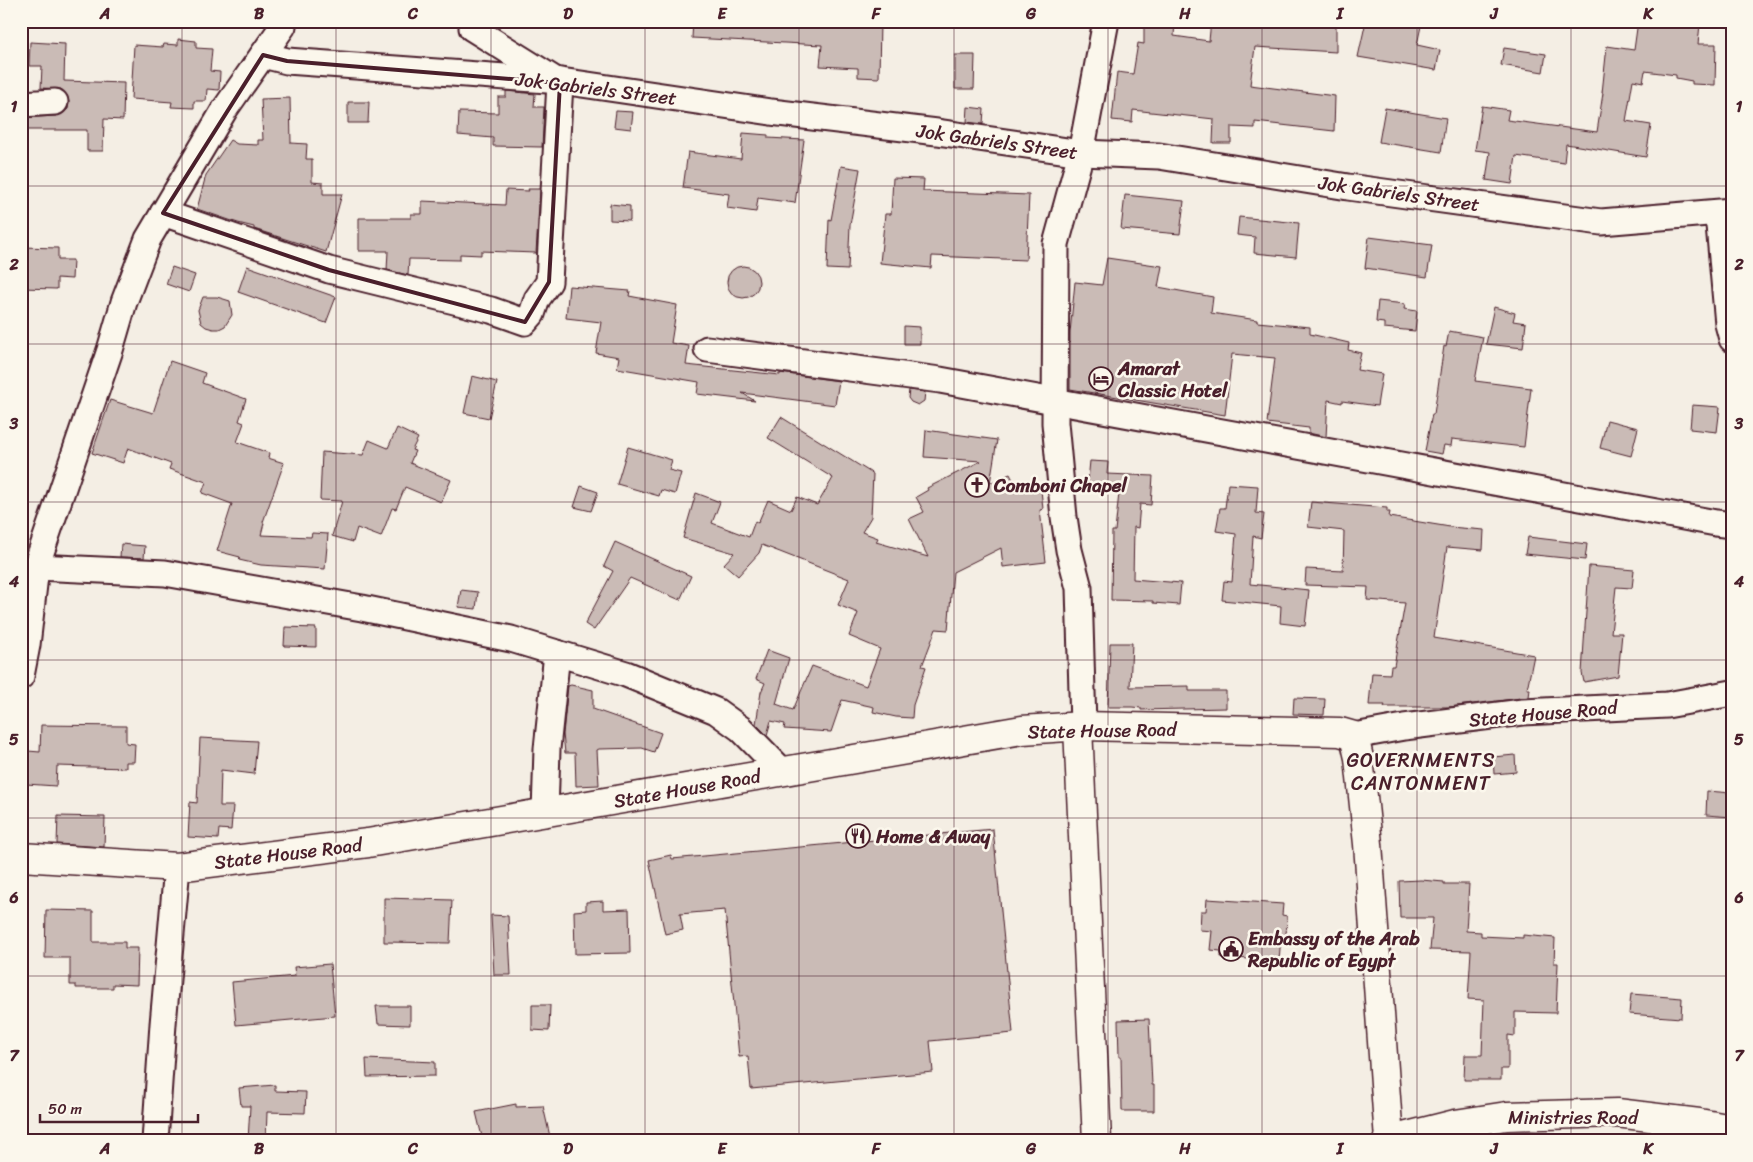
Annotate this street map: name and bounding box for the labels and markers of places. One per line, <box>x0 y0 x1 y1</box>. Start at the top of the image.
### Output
place label: Amarat Classic Hotel <box>1117 352 1228 407</box>
hotel icon: Amarat Classic Hotel <box>1088 366 1114 392</box>
place label: Comboni Chapel <box>993 469 1128 502</box>
church icon: Comboni Chapel <box>964 472 990 498</box>
place label: Home & Away <box>875 820 992 853</box>
restaurant icon: Home & Away <box>845 823 871 849</box>
place label: Embassy of the Arab Republic of Egypt <box>1247 922 1420 977</box>
public building icon: Embassy of the Arab Republic of Egypt <box>1218 936 1244 962</box>

